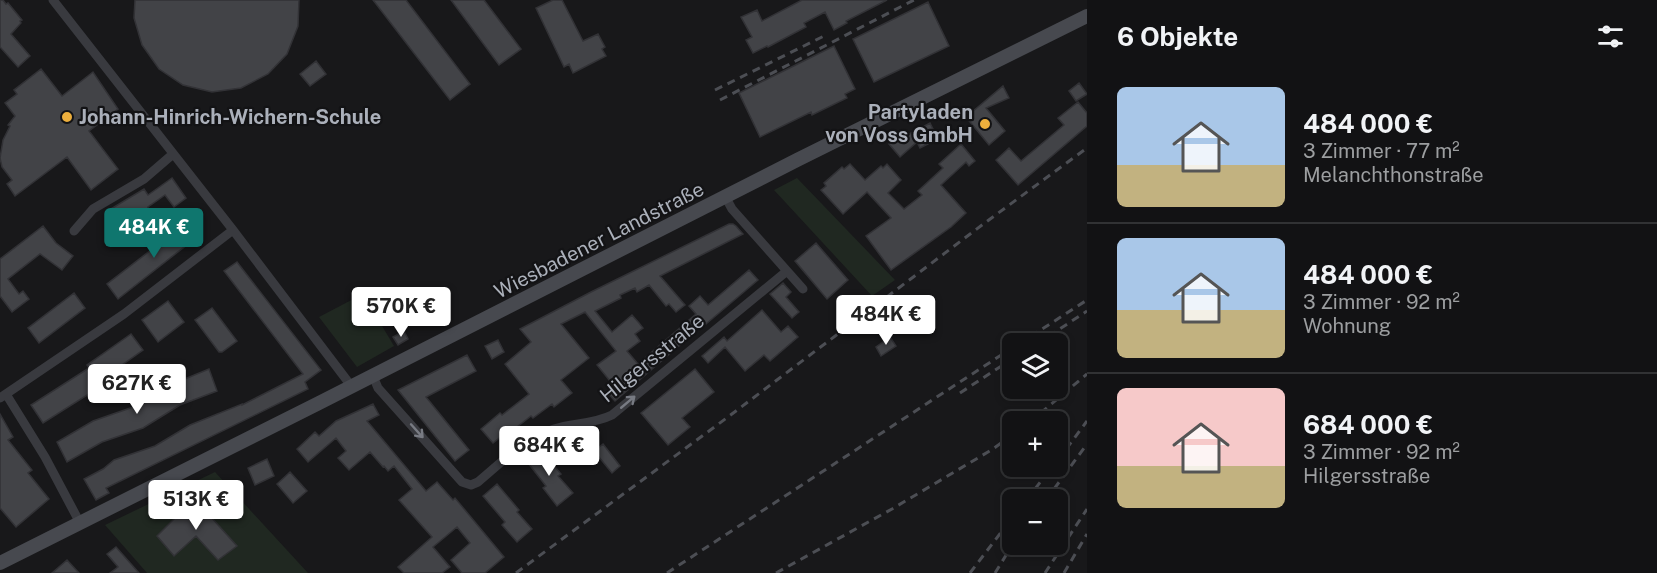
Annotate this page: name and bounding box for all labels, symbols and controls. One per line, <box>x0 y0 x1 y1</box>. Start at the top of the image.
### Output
icon: filters <box>1594 20 1627 53</box>
text: 6 Objekte <box>1117 21 1238 52</box>
place label: Partyladen von Voss GmbH <box>825 100 973 147</box>
place label: Johann-Hinrich-Wichern-Schule <box>79 105 381 129</box>
text: 484 000 € <box>1303 108 1433 139</box>
marker: Johann-Hinrich-Wichern-Schule <box>60 110 74 124</box>
icon: home <box>1165 111 1237 183</box>
marker: Partyladen von Voss GmbH <box>978 117 992 131</box>
text: 3 Zimmer · 77 m² <box>1303 139 1460 163</box>
text: Melanchthonstraße <box>1303 163 1484 187</box>
street label: Wiesbadener Landstraße <box>490 177 708 303</box>
pin: 484K € <box>105 208 203 259</box>
text: 484K € <box>118 215 190 239</box>
text: 484 000 € <box>1303 259 1433 290</box>
icon: home <box>1165 262 1237 334</box>
pin: 570K € <box>352 287 450 338</box>
text: 3 Zimmer · 92 m² <box>1303 290 1460 314</box>
text: 570K € <box>366 294 436 318</box>
pin: 484K € <box>837 295 935 346</box>
text: 484K € <box>850 302 922 326</box>
street label: Hilgersstraße <box>595 309 709 407</box>
text: Wohnung <box>1303 314 1391 338</box>
map controls <box>1002 333 1068 555</box>
button: layers <box>1002 333 1068 399</box>
pin: 627K € <box>88 364 186 415</box>
text: 627K € <box>102 371 172 395</box>
one-way arrow <box>620 395 635 409</box>
text: 684 000 € <box>1303 409 1433 440</box>
button: + <box>1002 411 1068 477</box>
icon: home <box>1165 412 1237 484</box>
one-way arrow <box>410 423 424 438</box>
pin: 684K € <box>500 426 598 477</box>
text: 684K € <box>513 433 585 457</box>
text: 3 Zimmer · 92 m² <box>1303 440 1460 464</box>
text: Hilgersstraße <box>1303 464 1430 488</box>
pin: 513K € <box>147 480 245 531</box>
text: 513K € <box>162 487 230 511</box>
button: − <box>1002 489 1068 555</box>

